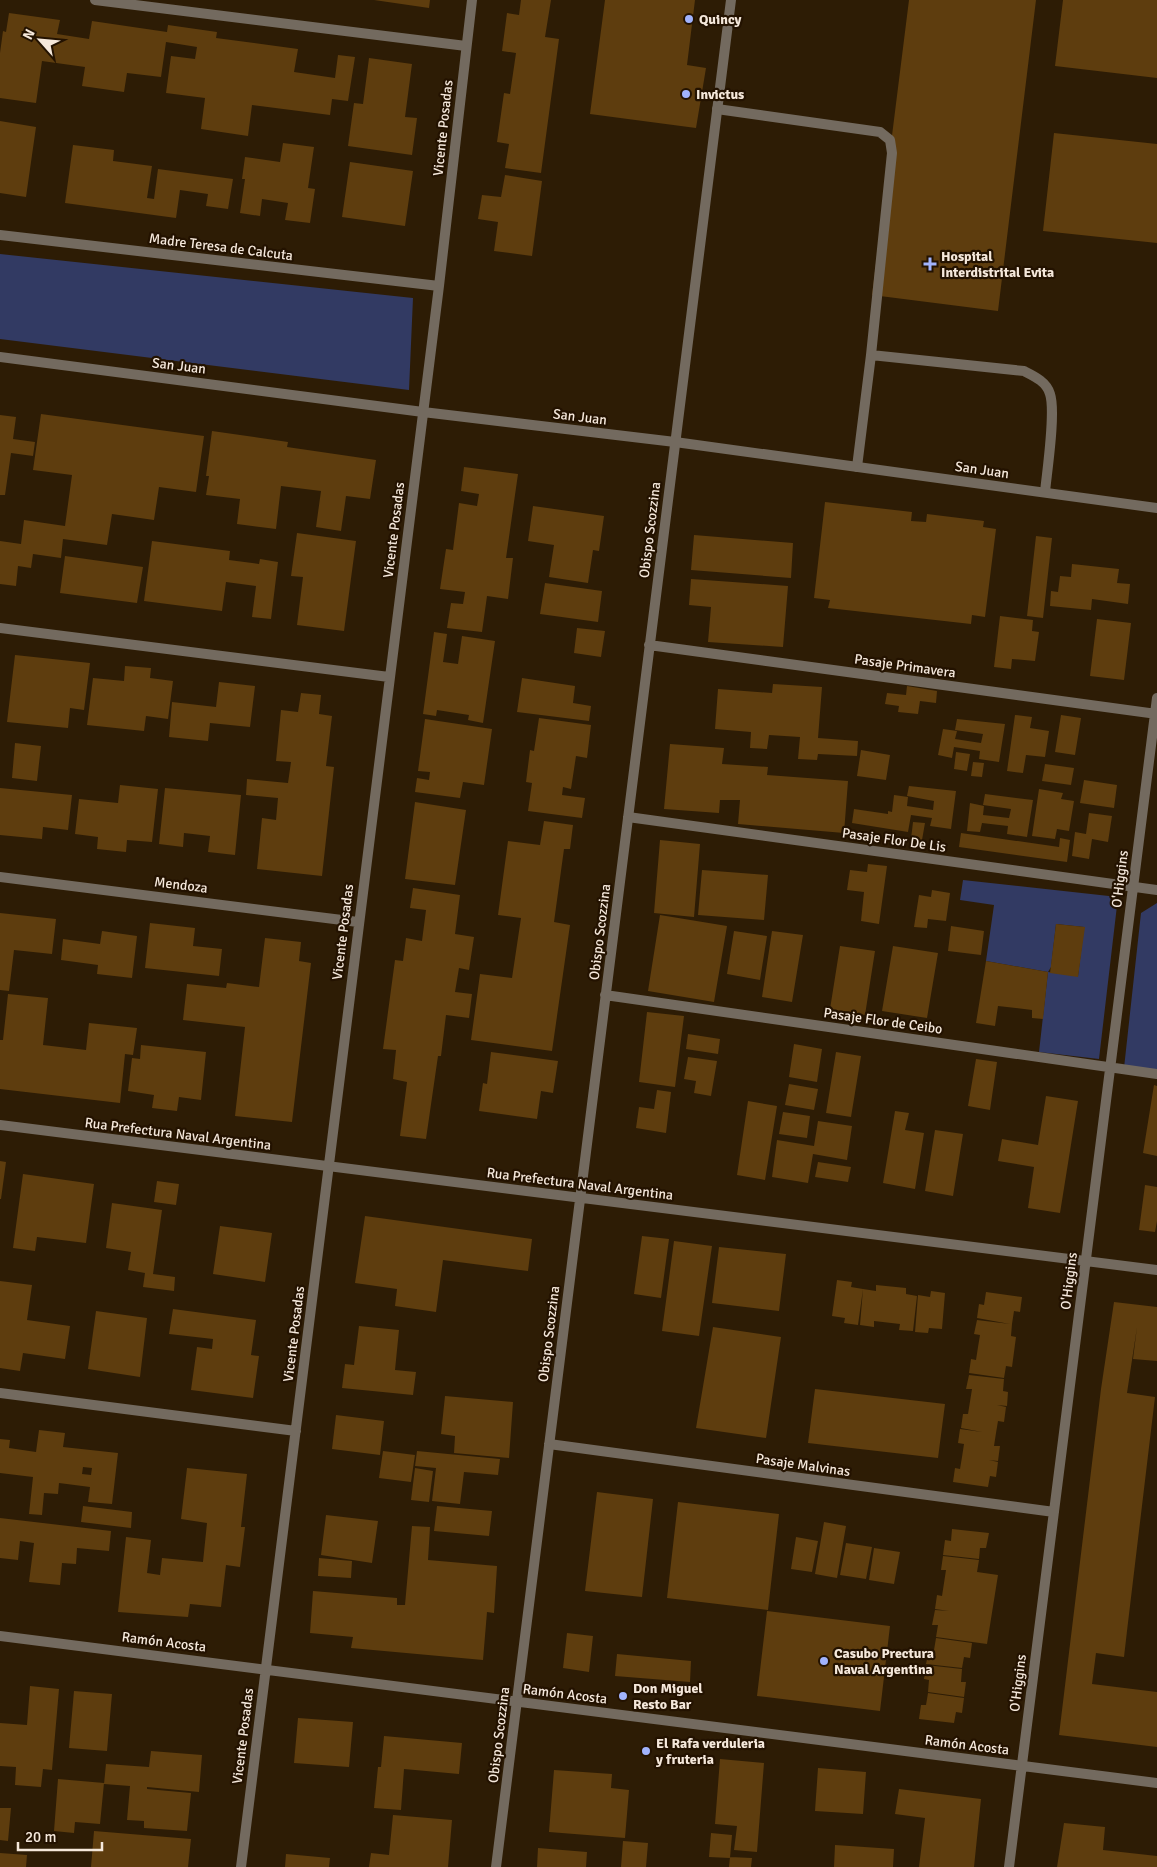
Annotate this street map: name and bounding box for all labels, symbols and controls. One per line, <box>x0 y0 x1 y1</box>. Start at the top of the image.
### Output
place label: Quincy <box>699 11 742 28</box>
marker: Quincy <box>683 13 695 25</box>
north arrow <box>15 15 65 65</box>
text: N <box>19 26 39 43</box>
street label: Vicente Posadas <box>430 79 456 177</box>
place label: Invictus <box>696 86 744 103</box>
marker: Invictus <box>680 88 692 100</box>
street label: Madre Teresa de Calcuta <box>148 230 294 264</box>
place label: Hospital Interdistrital Evita <box>941 248 1054 281</box>
marker: Hospital Interdistrital Evita <box>923 257 937 271</box>
street label: San Juan <box>151 354 207 378</box>
street label: San Juan <box>552 405 608 429</box>
street label: San Juan <box>954 458 1010 482</box>
street label: Vicente Posadas <box>380 481 408 579</box>
street label: Obispo Scozzina <box>636 481 664 579</box>
street label: Pasaje Primavera <box>853 650 957 682</box>
street label: Pasaje Flor De Lis <box>841 824 947 856</box>
street label: O'Higgins <box>1108 849 1132 909</box>
street label: Mendoza <box>153 873 209 897</box>
street label: Vicente Posadas <box>329 883 357 981</box>
street label: Obispo Scozzina <box>586 883 614 981</box>
street label: Pasaje Flor de Ceibo <box>822 1004 944 1038</box>
street label: Rua Prefectura Naval Argentina <box>84 1114 272 1154</box>
street label: Rua Prefectura Naval Argentina <box>486 1164 674 1204</box>
street label: O'Higgins <box>1057 1251 1081 1311</box>
street label: Vicente Posadas <box>280 1285 308 1383</box>
street label: Obispo Scozzina <box>535 1285 563 1383</box>
street label: Pasaje Malvinas <box>755 1450 851 1480</box>
street label: Ramón Acosta <box>121 1628 207 1656</box>
place label: Casubo Prectura Naval Argentina <box>834 1645 934 1678</box>
street label: O'Higgins <box>1006 1653 1030 1713</box>
marker: Casubo Prectura Naval Argentina <box>818 1655 830 1667</box>
street label: Ramón Acosta <box>522 1680 608 1708</box>
place label: Don Miguel Resto Bar <box>633 1680 703 1713</box>
street label: Obispo Scozzina <box>485 1686 513 1784</box>
street label: Vicente Posadas <box>229 1687 257 1785</box>
marker: Don Miguel Resto Bar <box>617 1690 629 1702</box>
street label: Ramón Acosta <box>924 1731 1010 1759</box>
place label: El Rafa verduleria y fruteria <box>655 1735 765 1768</box>
marker: El Rafa verduleria y fruteria <box>640 1745 652 1757</box>
scale bar <box>18 1820 101 1852</box>
text: 20 m <box>25 1828 56 1846</box>

